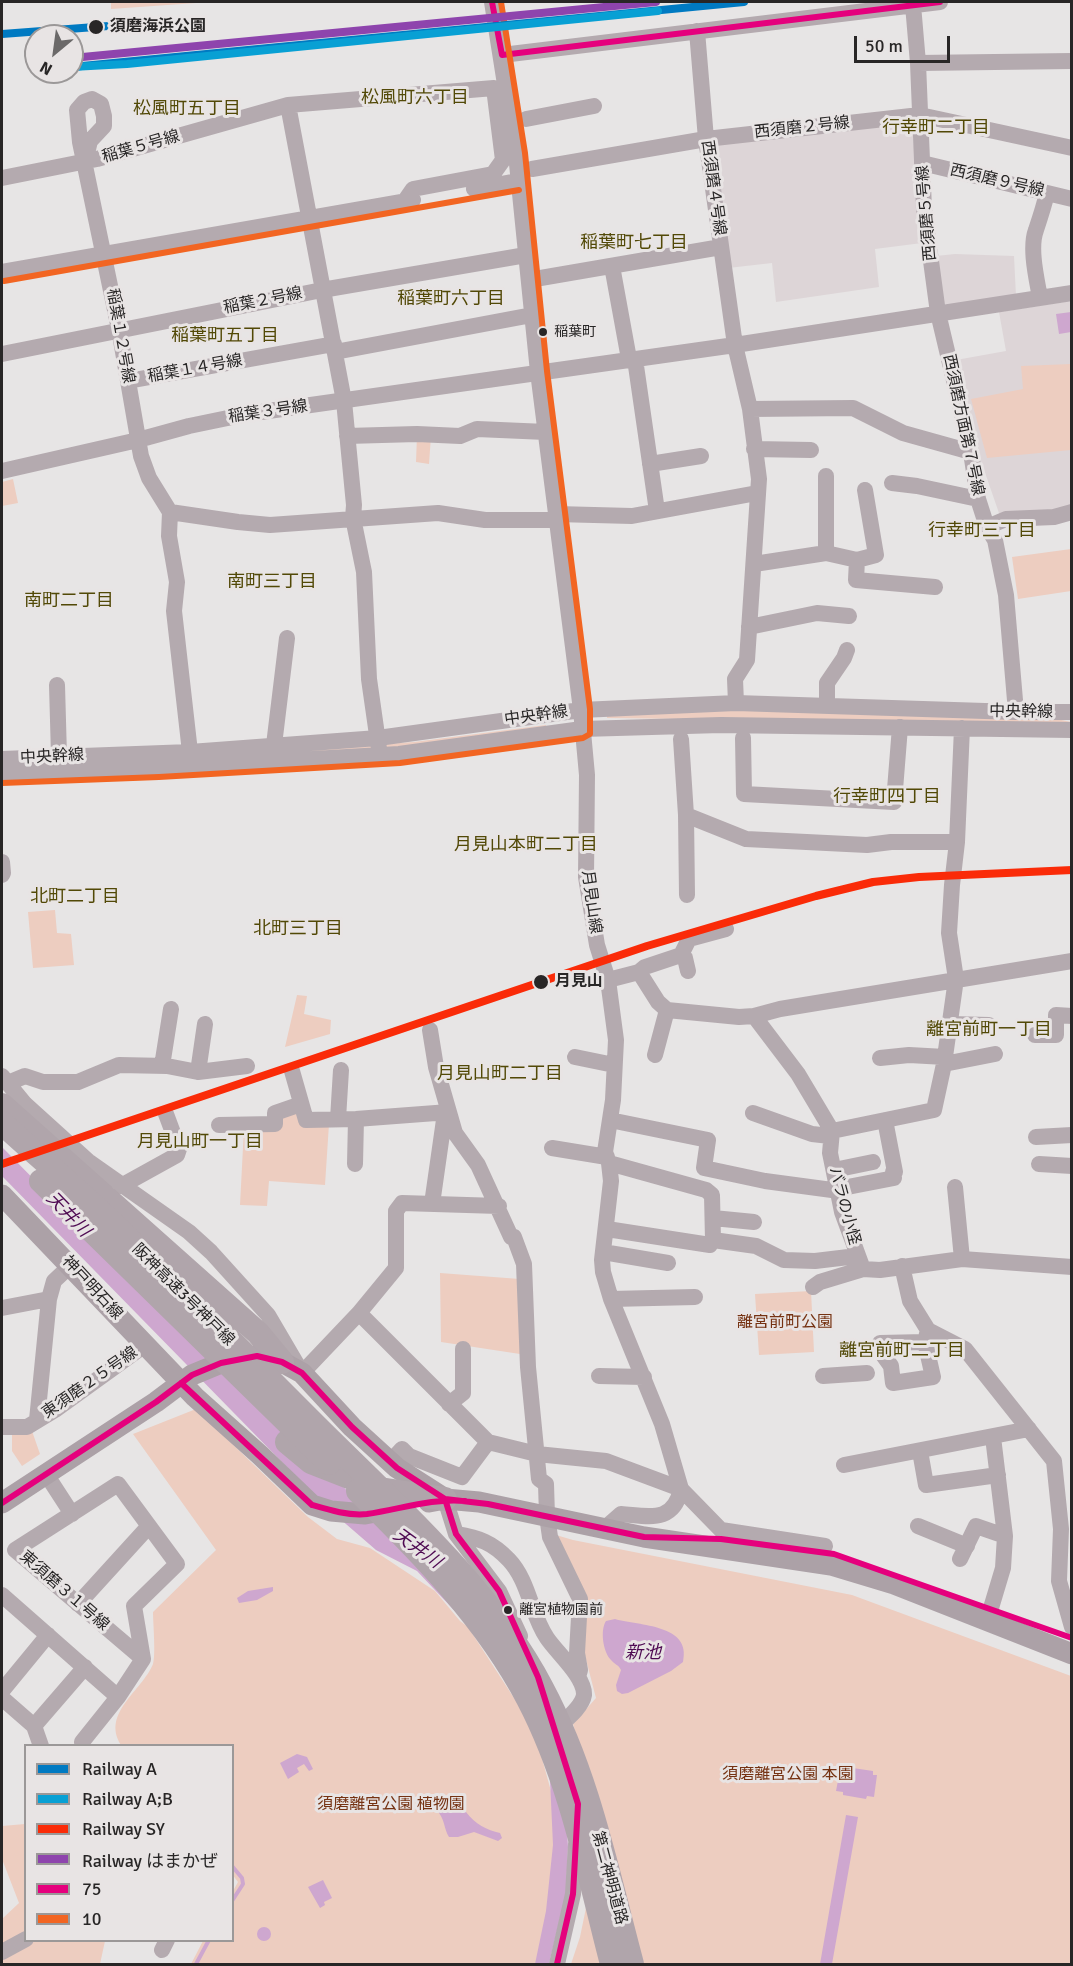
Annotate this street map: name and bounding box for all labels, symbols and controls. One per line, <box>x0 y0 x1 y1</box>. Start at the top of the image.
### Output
place label: 須磨海浜公園 <box>110 17 206 37</box>
marker: 須磨海浜公園 <box>87 18 105 36</box>
north arrow <box>24 24 84 84</box>
scale bar <box>857 24 953 62</box>
text: 50 m <box>865 35 903 57</box>
text: N <box>37 57 56 79</box>
district label: 松風町六丁目 <box>361 87 469 109</box>
district label: 松風町五丁目 <box>133 98 241 120</box>
street label: 西須磨２号線 <box>753 113 851 143</box>
district label: 行幸町二丁目 <box>882 117 990 139</box>
street label: 稲葉５号線 <box>100 127 182 167</box>
street label: 西須磨４号線 <box>697 139 729 237</box>
street label: 西須磨９号線 <box>948 161 1046 201</box>
street label: 西須磨５号線 <box>913 164 941 262</box>
district label: 稲葉町七丁目 <box>580 232 688 254</box>
street label: 稲葉２号線 <box>222 284 304 318</box>
street label: 稲葉１２号線 <box>102 287 138 385</box>
district label: 稲葉町六丁目 <box>397 288 505 310</box>
place label: 稲葉町 <box>554 324 596 340</box>
district label: 稲葉町五丁目 <box>171 325 279 347</box>
marker: 稲葉町 <box>537 326 549 338</box>
street label: 稲葉１４号線 <box>146 351 244 387</box>
street label: 西須磨方面第７号線 <box>939 353 987 497</box>
street label: 稲葉３号線 <box>227 397 309 427</box>
district label: 行幸町三丁目 <box>928 520 1036 542</box>
district label: 南町三丁目 <box>227 571 317 593</box>
district label: 南町二丁目 <box>24 590 114 612</box>
street label: 中央幹線 <box>503 702 569 730</box>
street label: 中央幹線 <box>989 702 1053 722</box>
street label: 中央幹線 <box>20 746 84 768</box>
district label: 行幸町四丁目 <box>833 786 941 808</box>
district label: 月見山本町二丁目 <box>454 834 598 856</box>
street label: 月見山線 <box>577 869 605 935</box>
district label: 北町二丁目 <box>30 886 120 908</box>
district label: 北町三丁目 <box>253 918 343 940</box>
place label: 月見山 <box>555 972 603 992</box>
marker: 月見山 <box>532 973 550 991</box>
district label: 離宮前町一丁目 <box>926 1019 1052 1041</box>
district label: 月見山町二丁目 <box>437 1063 563 1085</box>
district label: 月見山町一丁目 <box>137 1131 263 1153</box>
street label: バラの小怪 <box>824 1165 864 1247</box>
water label: 天井川 <box>41 1188 95 1242</box>
street label: 阪神高速3号神戸線 <box>128 1240 238 1350</box>
street label: 神戸明石線 <box>58 1252 126 1324</box>
park label: 離宮前町公園 <box>737 1313 833 1333</box>
district label: 離宮前町二丁目 <box>839 1340 965 1362</box>
street label: 東須磨２５号線 <box>39 1343 141 1423</box>
water label: 天井川 <box>389 1524 445 1574</box>
street label: 東須磨３１号線 <box>15 1547 113 1635</box>
place label: 離宮植物園前 <box>519 1602 603 1618</box>
marker: 離宮植物園前 <box>502 1604 514 1616</box>
water label: 新池 <box>625 1642 661 1664</box>
legend <box>24 1744 234 1942</box>
text: Railway A <box>82 1758 157 1780</box>
park label: 須磨離宮公園 本園 <box>722 1765 854 1785</box>
text: Railway A;B <box>82 1788 173 1810</box>
park label: 須磨離宮公園 植物園 <box>317 1795 465 1815</box>
text: Railway SY <box>82 1818 165 1840</box>
street label: 第二神明道路 <box>587 1829 631 1927</box>
text: Railway はまかぜ <box>82 1850 218 1872</box>
text: 75 <box>82 1878 101 1900</box>
text: 10 <box>82 1908 101 1930</box>

